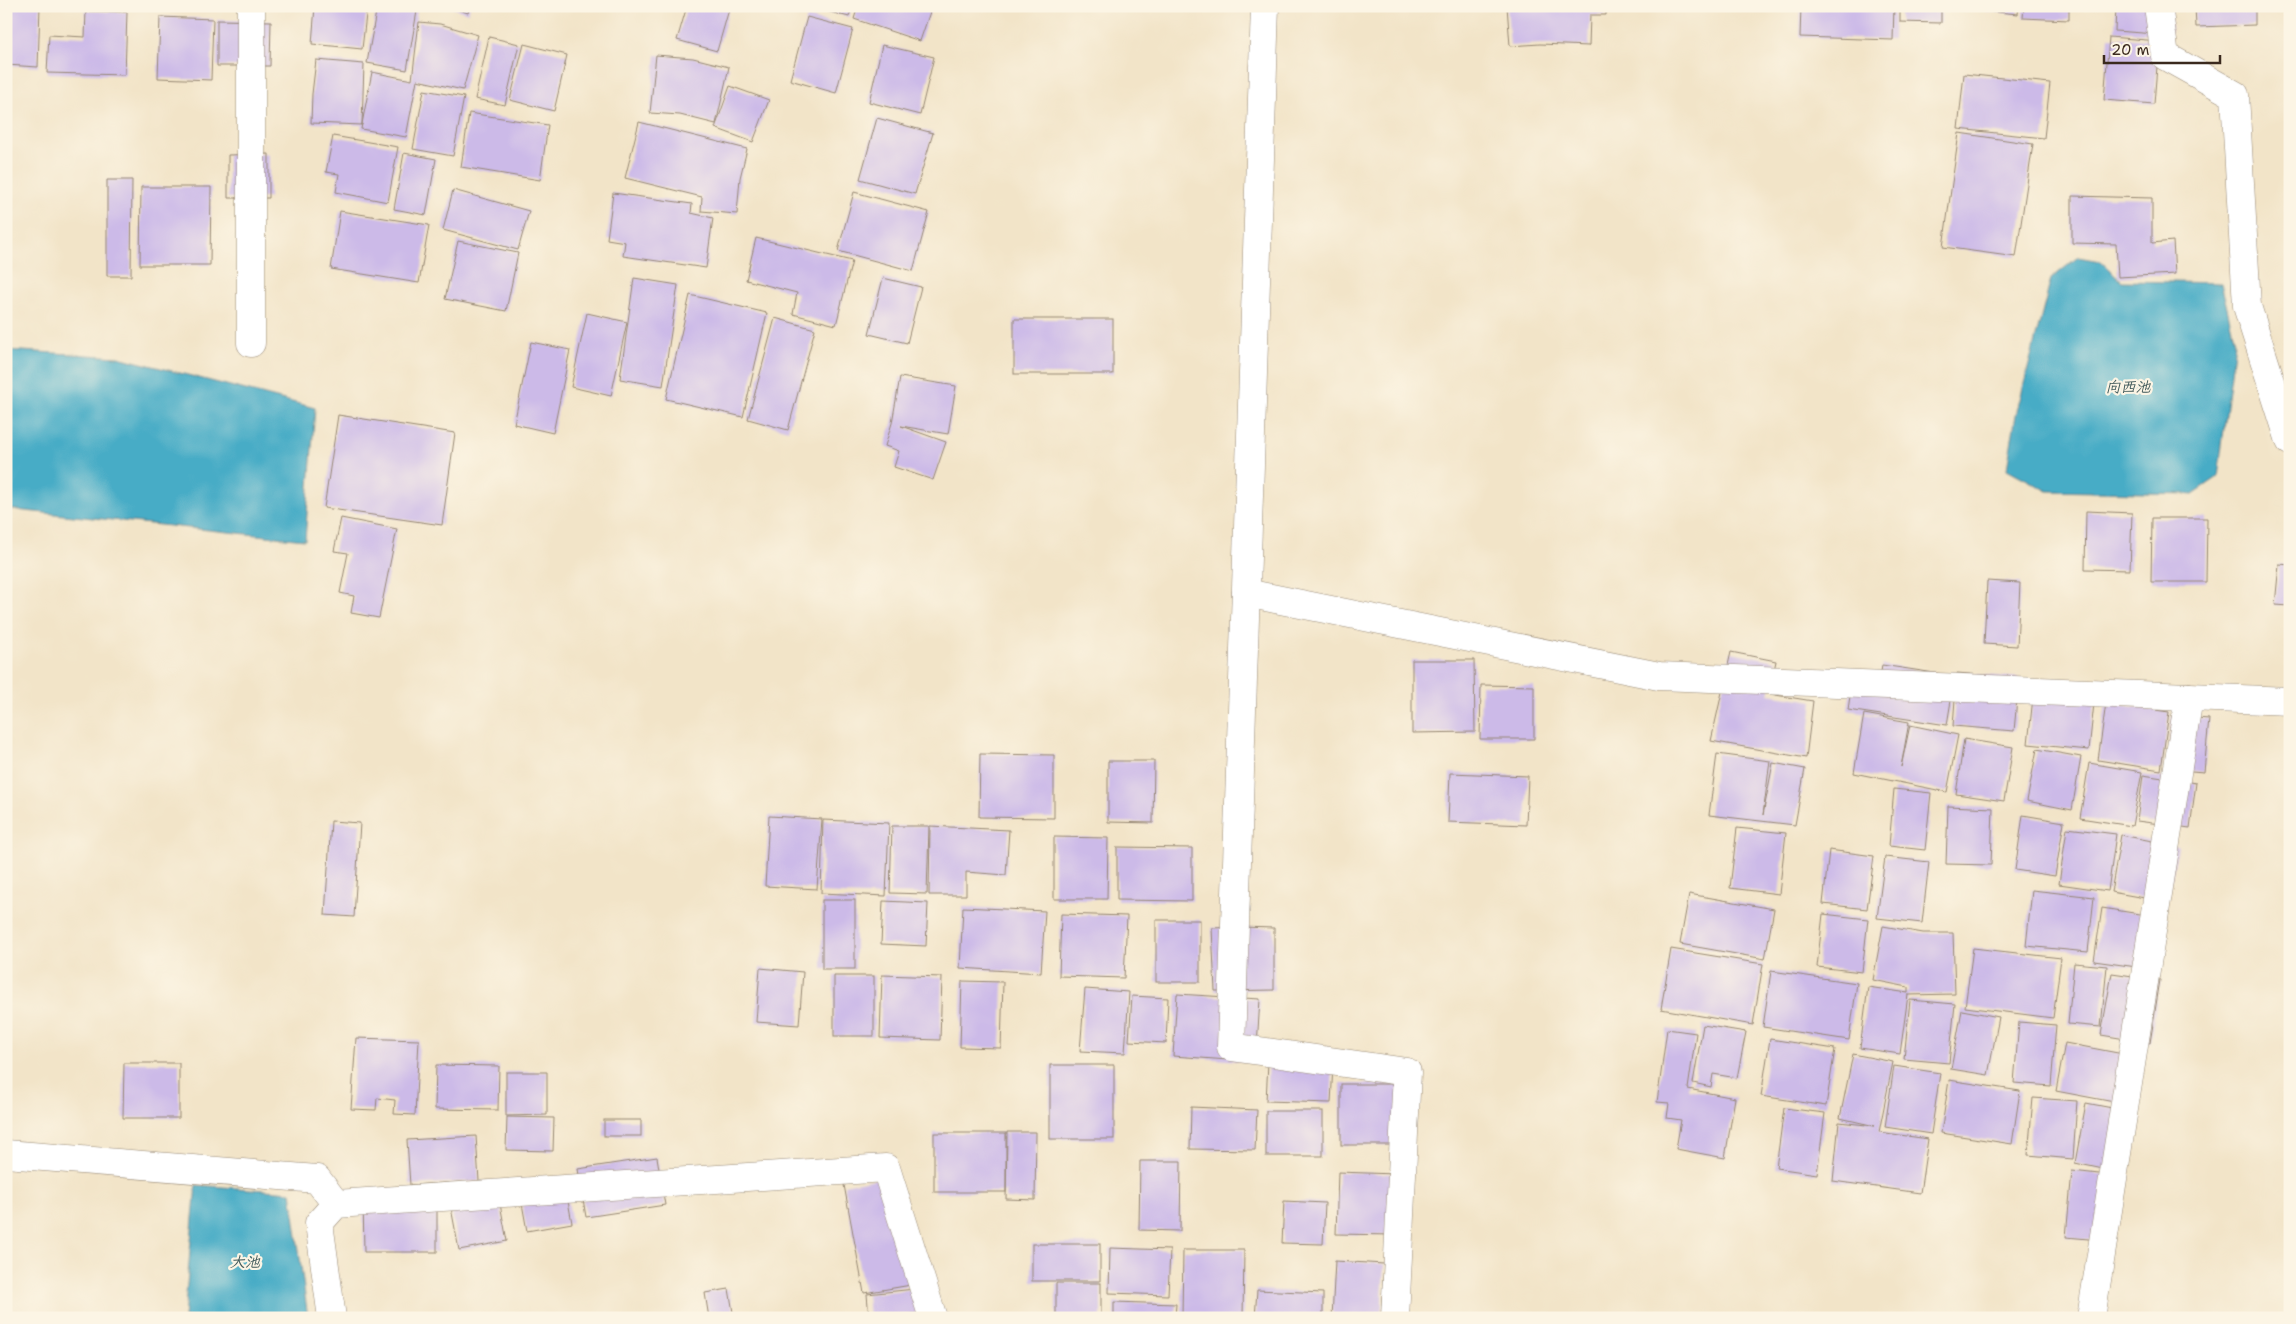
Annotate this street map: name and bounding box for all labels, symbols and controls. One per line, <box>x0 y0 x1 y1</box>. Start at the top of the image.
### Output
scale bar <box>2104 32 2220 64</box>
text: 20 m <box>2111 40 2150 60</box>
water label: 向西池 <box>2105 377 2151 397</box>
water label: 大池 <box>230 1252 261 1272</box>

